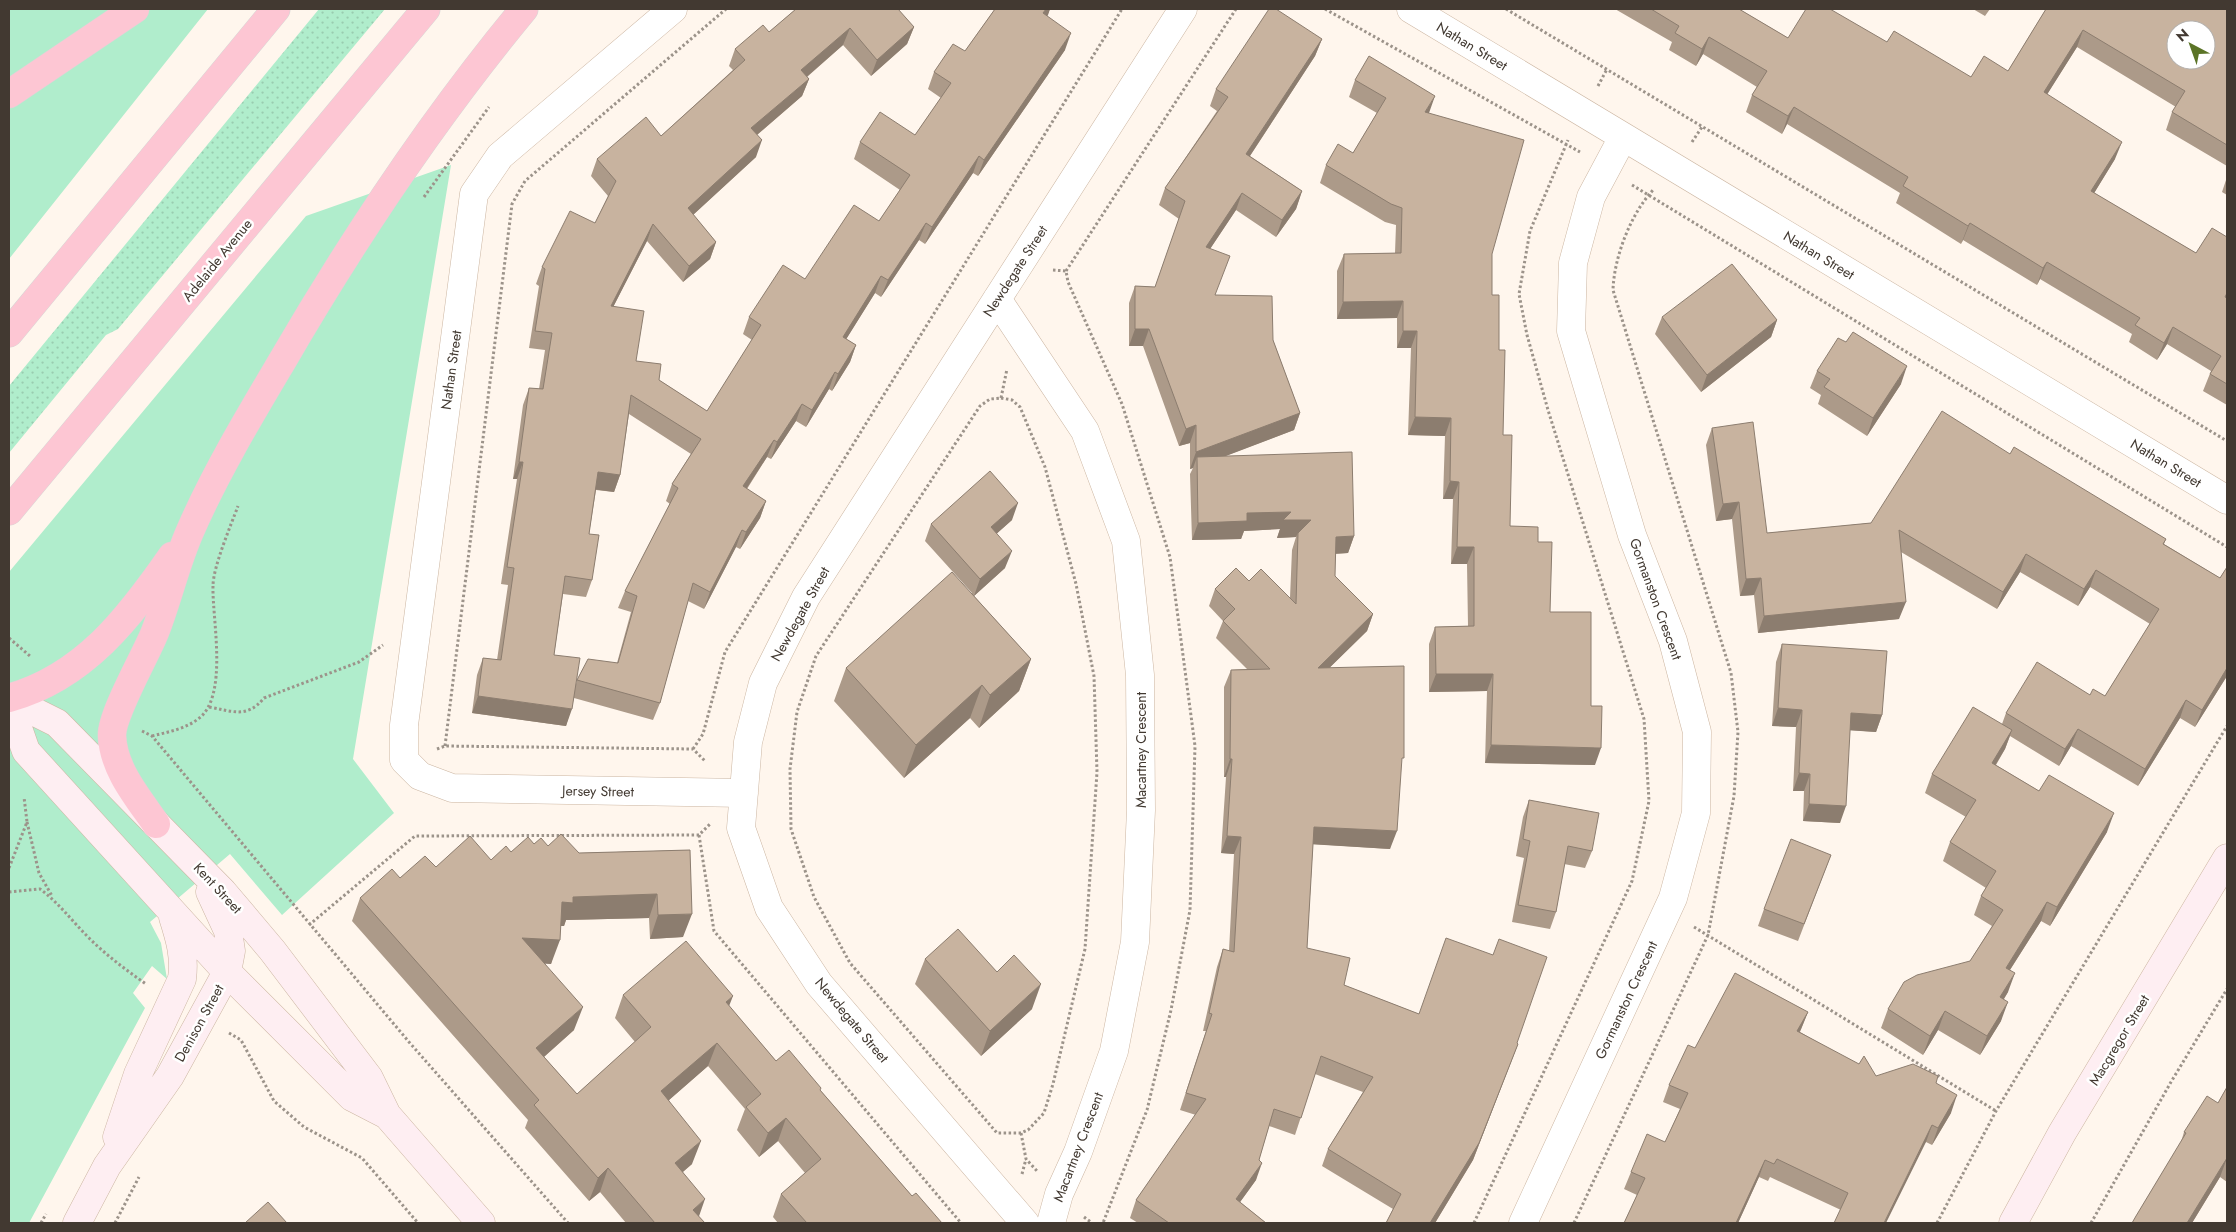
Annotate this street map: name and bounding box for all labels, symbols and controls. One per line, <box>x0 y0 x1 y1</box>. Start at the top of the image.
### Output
street label: Nathan Street <box>1433 17 1512 75</box>
north arrow <box>2166 20 2216 70</box>
text: N <box>2172 24 2193 46</box>
street label: Adelaide Avenue <box>177 214 257 306</box>
street label: Newdegate Street <box>978 221 1052 321</box>
street label: Nathan Street <box>1780 226 1859 284</box>
street label: Nathan Street <box>436 328 467 411</box>
street label: Nathan Street <box>2127 434 2206 492</box>
street label: Gormanston Crescent <box>1625 535 1688 663</box>
street label: Newdegate Street <box>766 562 835 665</box>
street label: Macartney Crescent <box>1131 691 1151 808</box>
street label: Jersey Street <box>560 780 635 802</box>
street label: Kent Street <box>189 858 247 918</box>
street label: Gormanston Crescent <box>1590 937 1662 1062</box>
street label: Newdegate Street <box>810 973 894 1067</box>
street label: Denison Street <box>169 980 229 1065</box>
street label: Macgregor Street <box>2084 990 2154 1089</box>
street label: Macartney Crescent <box>1048 1089 1108 1205</box>

